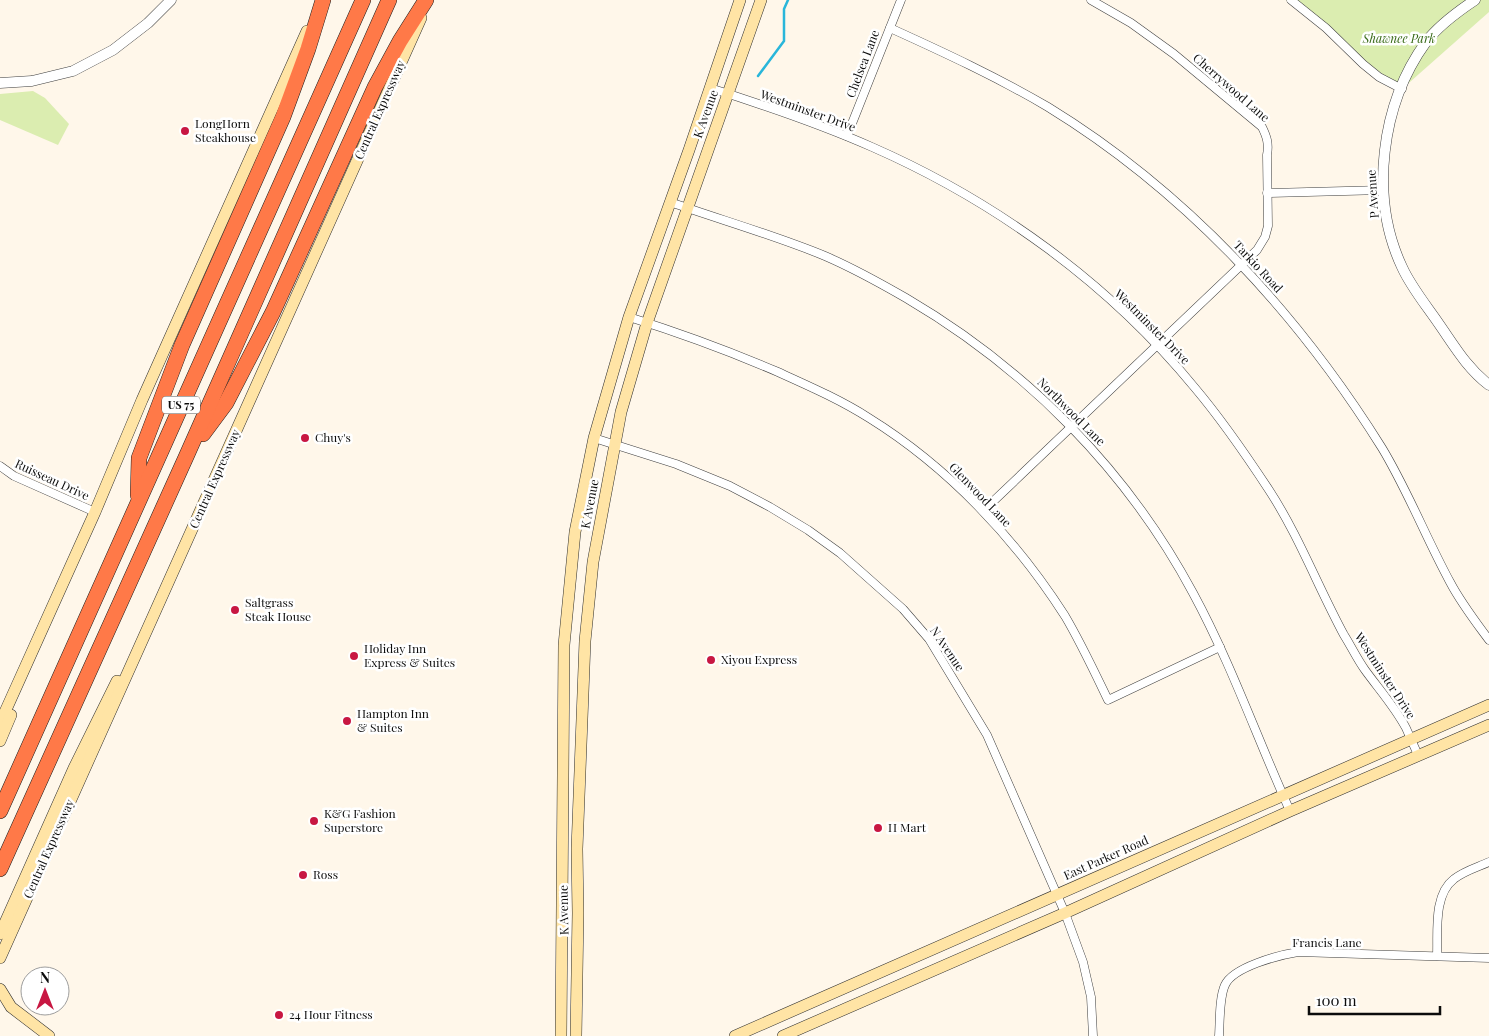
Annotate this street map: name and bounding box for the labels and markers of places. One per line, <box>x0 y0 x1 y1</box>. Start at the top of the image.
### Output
place label: LongHorn Steakhouse <box>195 115 256 145</box>
marker: LongHorn Steakhouse <box>179 125 191 137</box>
place label: Chuy's <box>315 429 351 445</box>
marker: Chuy's <box>299 432 311 444</box>
place label: Saltgrass Steak House <box>245 594 311 624</box>
marker: Saltgrass Steak House <box>229 604 241 616</box>
place label: Holiday Inn Express & Suites <box>364 640 455 670</box>
marker: Holiday Inn Express & Suites <box>348 650 360 662</box>
place label: Xiyou Express <box>721 651 797 667</box>
marker: Xiyou Express <box>705 654 717 666</box>
place label: Hampton Inn & Suites <box>357 705 429 735</box>
marker: Hampton Inn & Suites <box>341 715 353 727</box>
place label: K&G Fashion Superstore <box>324 805 396 835</box>
marker: K&G Fashion Superstore <box>308 815 320 827</box>
place label: H Mart <box>888 819 927 835</box>
marker: H Mart <box>872 822 884 834</box>
place label: Ross <box>313 866 338 882</box>
marker: Ross <box>297 869 309 881</box>
place label: 24 Hour Fitness <box>289 1006 373 1022</box>
marker: 24 Hour Fitness <box>273 1009 285 1021</box>

